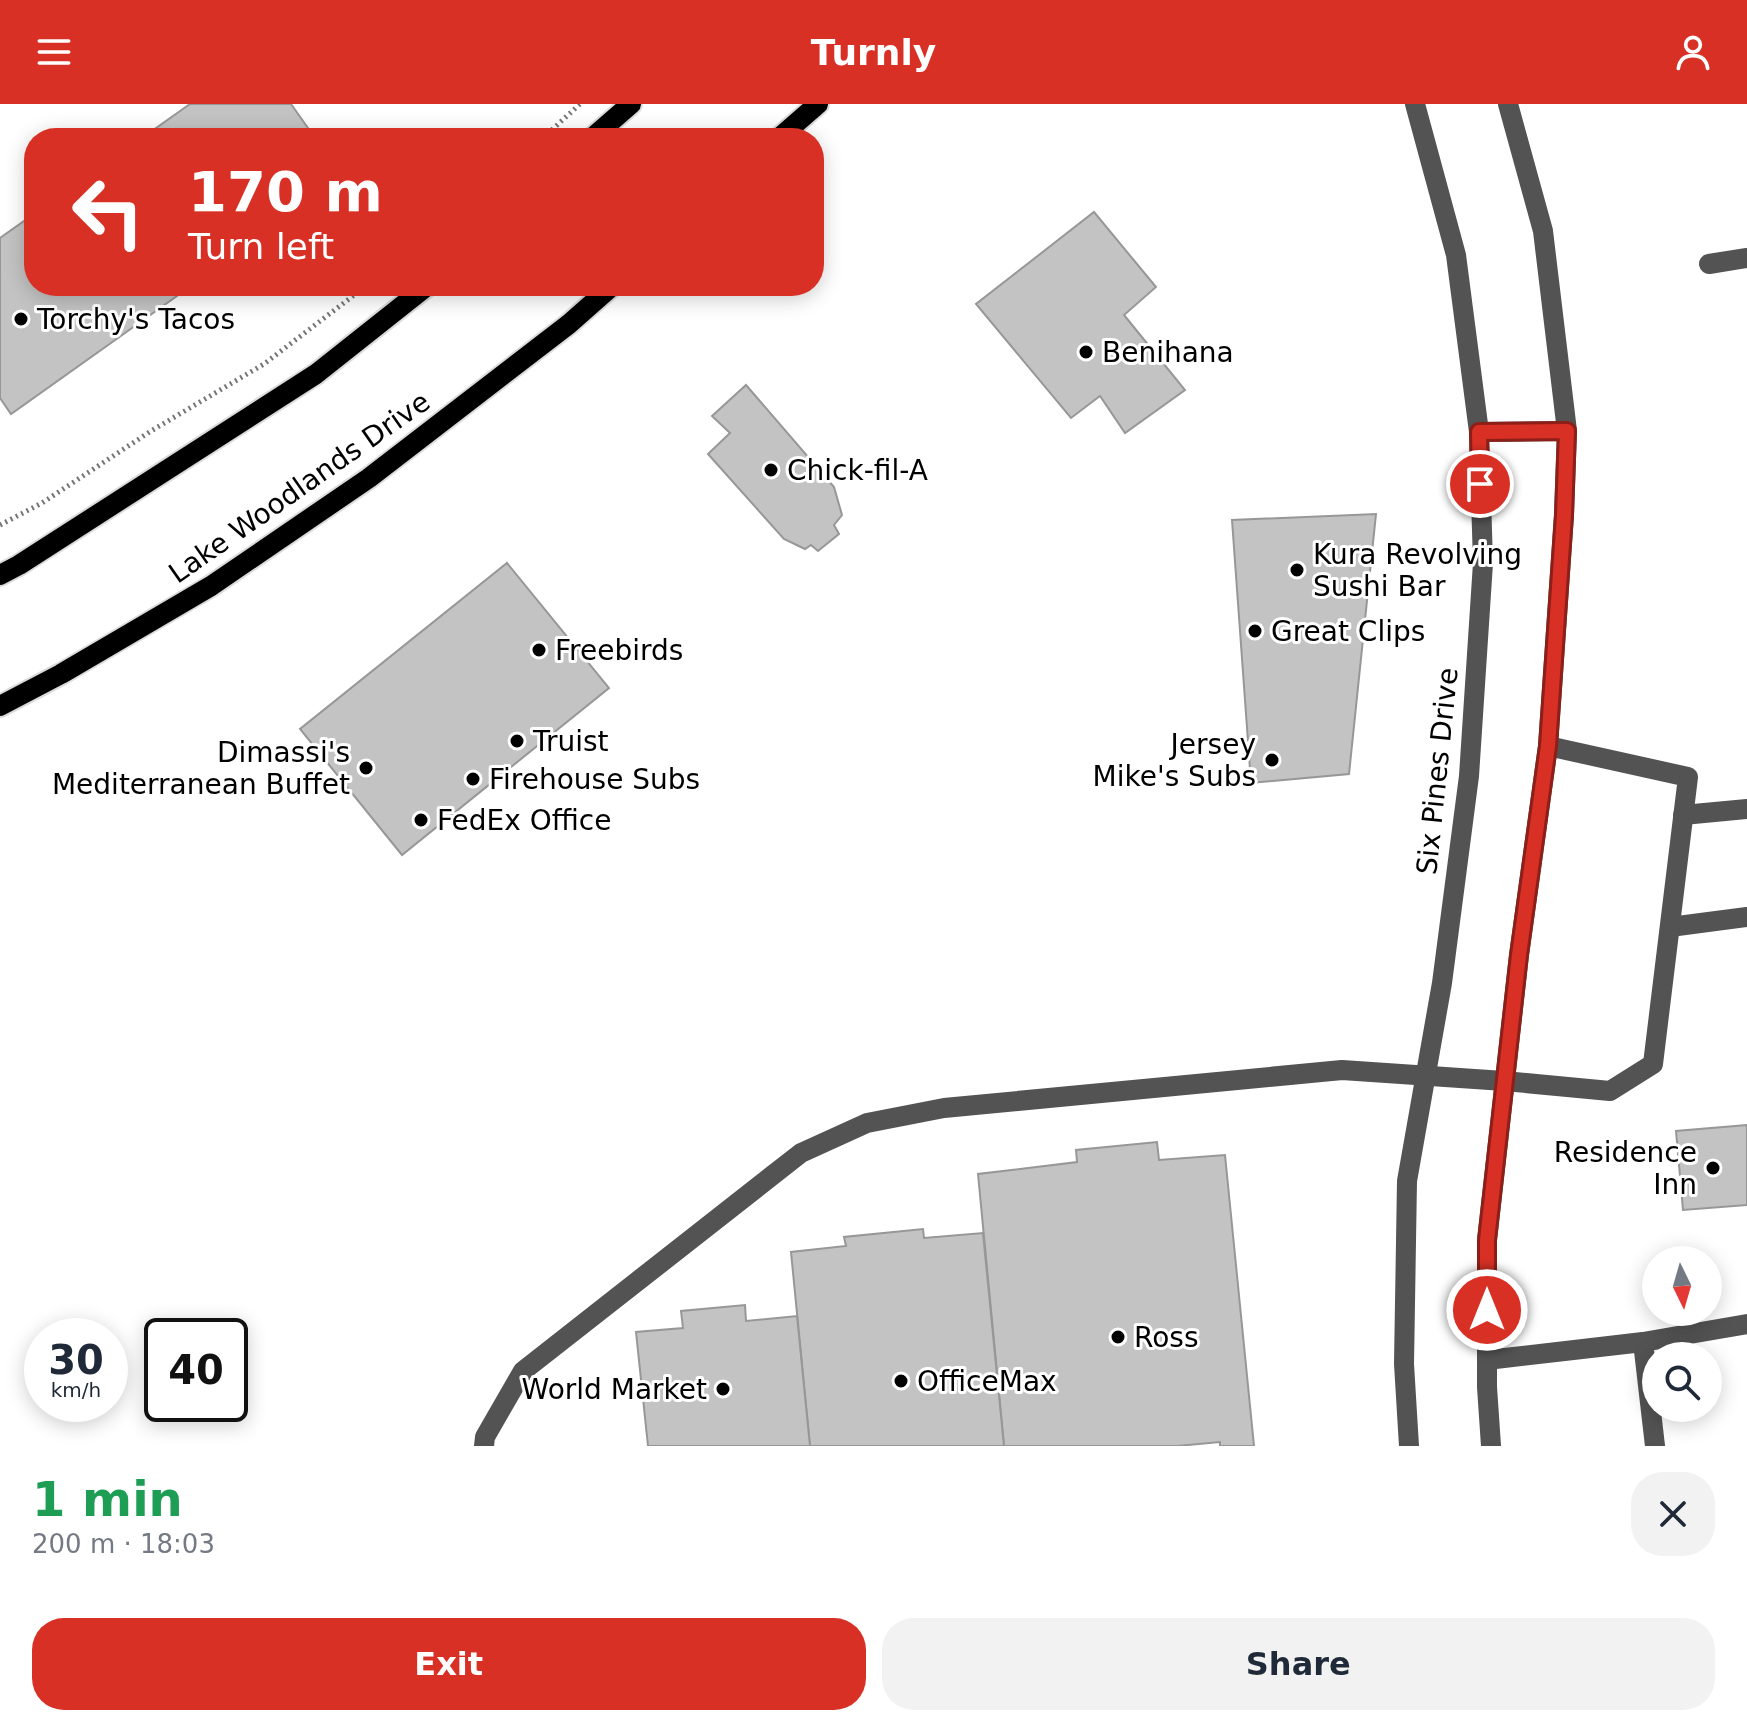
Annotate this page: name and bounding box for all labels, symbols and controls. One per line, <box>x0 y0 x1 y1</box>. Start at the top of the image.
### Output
icon: menu <box>32 30 76 74</box>
icon: person <box>1671 30 1715 74</box>
text: Turnly <box>811 32 936 73</box>
text: 170 m <box>188 159 383 224</box>
icon: left <box>56 160 160 264</box>
text: Turn left <box>188 226 334 267</box>
place label: Torchy's Tacos <box>36 303 235 336</box>
marker: Torchy's Tacos <box>12 310 30 328</box>
place label: Benihana <box>1102 336 1234 369</box>
marker: Benihana <box>1077 343 1095 361</box>
street label: Lake Woodlands Drive <box>163 385 436 590</box>
pin <box>1446 450 1514 518</box>
place label: Chick-fil-A <box>787 454 928 487</box>
marker: Chick-fil-A <box>762 461 780 479</box>
icon: arrive <box>1458 462 1502 506</box>
place label: Kura Revolving Sushi Bar <box>1313 538 1522 603</box>
marker: Kura Revolving Sushi Bar <box>1288 561 1306 579</box>
place label: Great Clips <box>1271 615 1425 648</box>
marker: Great Clips <box>1246 622 1264 640</box>
place label: Freebirds <box>555 634 683 667</box>
marker: Freebirds <box>530 641 548 659</box>
street label: Six Pines Drive <box>1410 666 1465 876</box>
place label: Truist <box>532 725 609 758</box>
place label: Jersey Mike's Subs <box>1093 728 1256 793</box>
marker: Truist <box>508 732 526 750</box>
place label: Dimassi's Mediterranean Buffet <box>52 736 350 801</box>
marker: Jersey Mike's Subs <box>1263 751 1281 769</box>
marker: Dimassi's Mediterranean Buffet <box>357 759 375 777</box>
place label: Firehouse Subs <box>489 763 700 796</box>
marker: Firehouse Subs <box>464 770 482 788</box>
place label: FedEx Office <box>437 804 611 837</box>
marker: FedEx Office <box>412 811 430 829</box>
place label: Residence Inn <box>1554 1136 1697 1201</box>
marker: Residence Inn <box>1704 1159 1722 1177</box>
north arrow <box>1642 1246 1722 1326</box>
map controls <box>1642 1246 1722 1422</box>
position arrow <box>1445 1268 1529 1352</box>
speed limit sign: 40 <box>144 1318 248 1422</box>
place label: Ross <box>1134 1321 1199 1354</box>
marker: Ross <box>1109 1328 1127 1346</box>
text: 30 <box>48 1337 104 1383</box>
button: search <box>1642 1342 1722 1422</box>
place label: OfficeMax <box>917 1365 1057 1398</box>
marker: OfficeMax <box>892 1372 910 1390</box>
place label: World Market <box>522 1373 707 1406</box>
text: km/h <box>51 1378 101 1402</box>
marker: World Market <box>714 1380 732 1398</box>
text: 1 min <box>32 1471 183 1527</box>
button: close <box>1631 1472 1715 1556</box>
text: 200 m · 18:03 <box>32 1529 215 1559</box>
button: Exit <box>32 1618 866 1710</box>
button: Share <box>882 1618 1715 1710</box>

